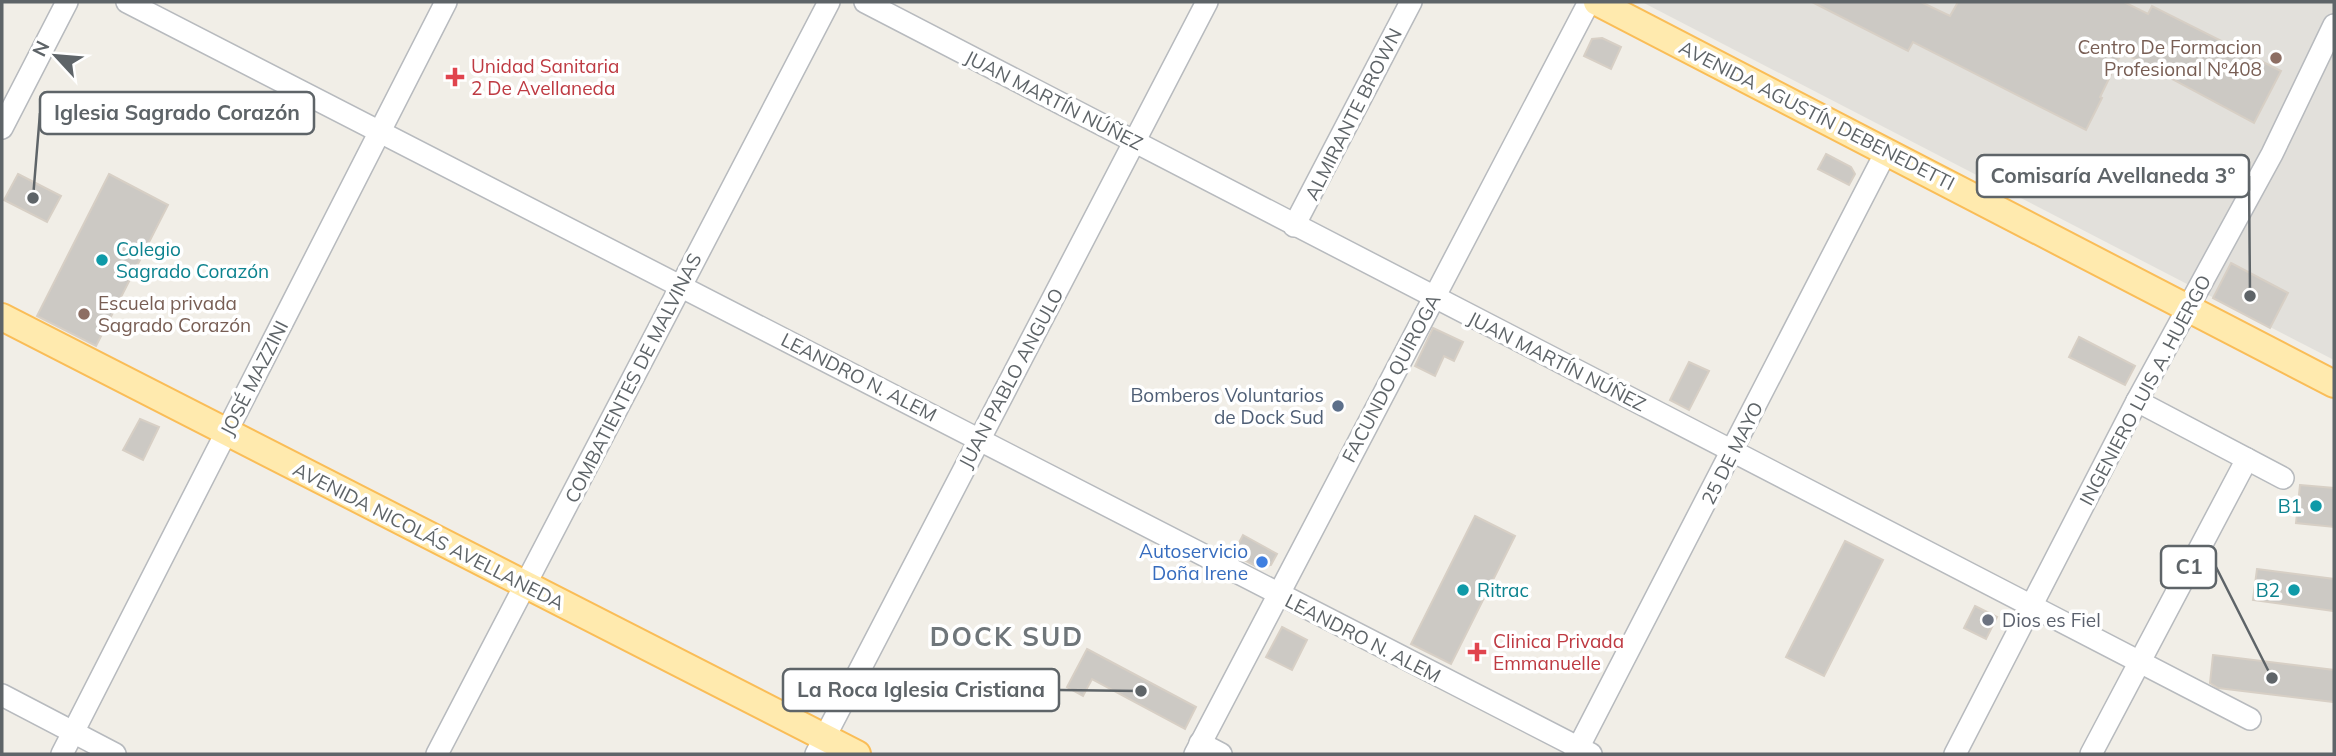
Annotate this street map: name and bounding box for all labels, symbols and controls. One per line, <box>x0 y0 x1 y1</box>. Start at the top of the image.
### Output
north arrow <box>21 21 91 91</box>
street label: ALMIRANTE BROWN <box>1299 24 1407 204</box>
street label: AVENIDA AGUSTÍN DEBENEDETTI <box>1675 35 1959 195</box>
place label: Centro De Formacion Profesional Nº408 <box>2077 35 2262 81</box>
text: N <box>27 37 55 60</box>
street label: JUAN MARTÍN NÚÑEZ <box>961 45 1147 155</box>
marker: Centro De Formacion Profesional Nº408 <box>2268 50 2284 66</box>
place label: Unidad Sanitaria 2 De Avellaneda <box>471 54 619 100</box>
marker: Unidad Sanitaria 2 De Avellaneda <box>445 67 465 87</box>
callout: Iglesia Sagrado Corazón <box>40 92 314 134</box>
text: Iglesia Sagrado Corazón <box>54 99 300 125</box>
callout: Comisaría Avellaneda 3° <box>1977 155 2249 197</box>
text: Comisaría Avellaneda 3° <box>1991 162 2235 188</box>
place label: Colegio Sagrado Corazón <box>116 237 269 283</box>
street label: COMBATIENTES DE MALVINAS <box>559 249 707 507</box>
marker: Colegio Sagrado Corazón <box>94 252 110 268</box>
street label: INGENIERO LUIS A. HUERGO <box>2074 271 2216 509</box>
street label: JUAN PABLO ANGULO <box>953 284 1069 472</box>
street label: FACUNDO QUIROGA <box>1336 290 1446 466</box>
place label: Escuela privada Sagrado Corazón <box>98 291 251 337</box>
marker: Escuela privada Sagrado Corazón <box>76 306 92 322</box>
street label: JUAN MARTÍN NÚÑEZ <box>1464 306 1650 416</box>
street label: JOSÉ MAZZINI <box>215 317 293 439</box>
street label: LEANDRO N. ALEM <box>777 327 941 427</box>
place label: Bomberos Voluntarios de Dock Sud <box>1130 383 1324 429</box>
street label: 25 DE MAYO <box>1696 397 1768 509</box>
marker: Bomberos Voluntarios de Dock Sud <box>1330 398 1346 414</box>
street label: AVENIDA NICOLÁS AVELLANEDA <box>289 457 569 615</box>
place label: B1 <box>2278 494 2302 518</box>
marker: B1 <box>2308 498 2324 514</box>
place label: Autoservicio Doña Irene <box>1139 539 1248 585</box>
callout: C1 <box>2161 546 2216 588</box>
text: C1 <box>2176 553 2203 579</box>
marker: Autoservicio Doña Irene <box>1254 554 1270 570</box>
place label: Ritrac <box>1477 578 1529 602</box>
place label: B2 <box>2256 578 2280 602</box>
marker: Ritrac <box>1455 582 1471 598</box>
marker: B2 <box>2286 582 2302 598</box>
street label: LEANDRO N. ALEM <box>1281 588 1445 688</box>
place label: Dios es Fiel <box>2002 608 2101 632</box>
marker: Dios es Fiel <box>1980 612 1996 628</box>
district label: DOCK SUD <box>930 620 1084 653</box>
place label: Clinica Privada Emmanuelle <box>1493 629 1624 675</box>
marker: Clinica Privada Emmanuelle <box>1467 642 1487 662</box>
callout: La Roca Iglesia Cristiana <box>783 669 1059 711</box>
text: La Roca Iglesia Cristiana <box>797 676 1045 702</box>

